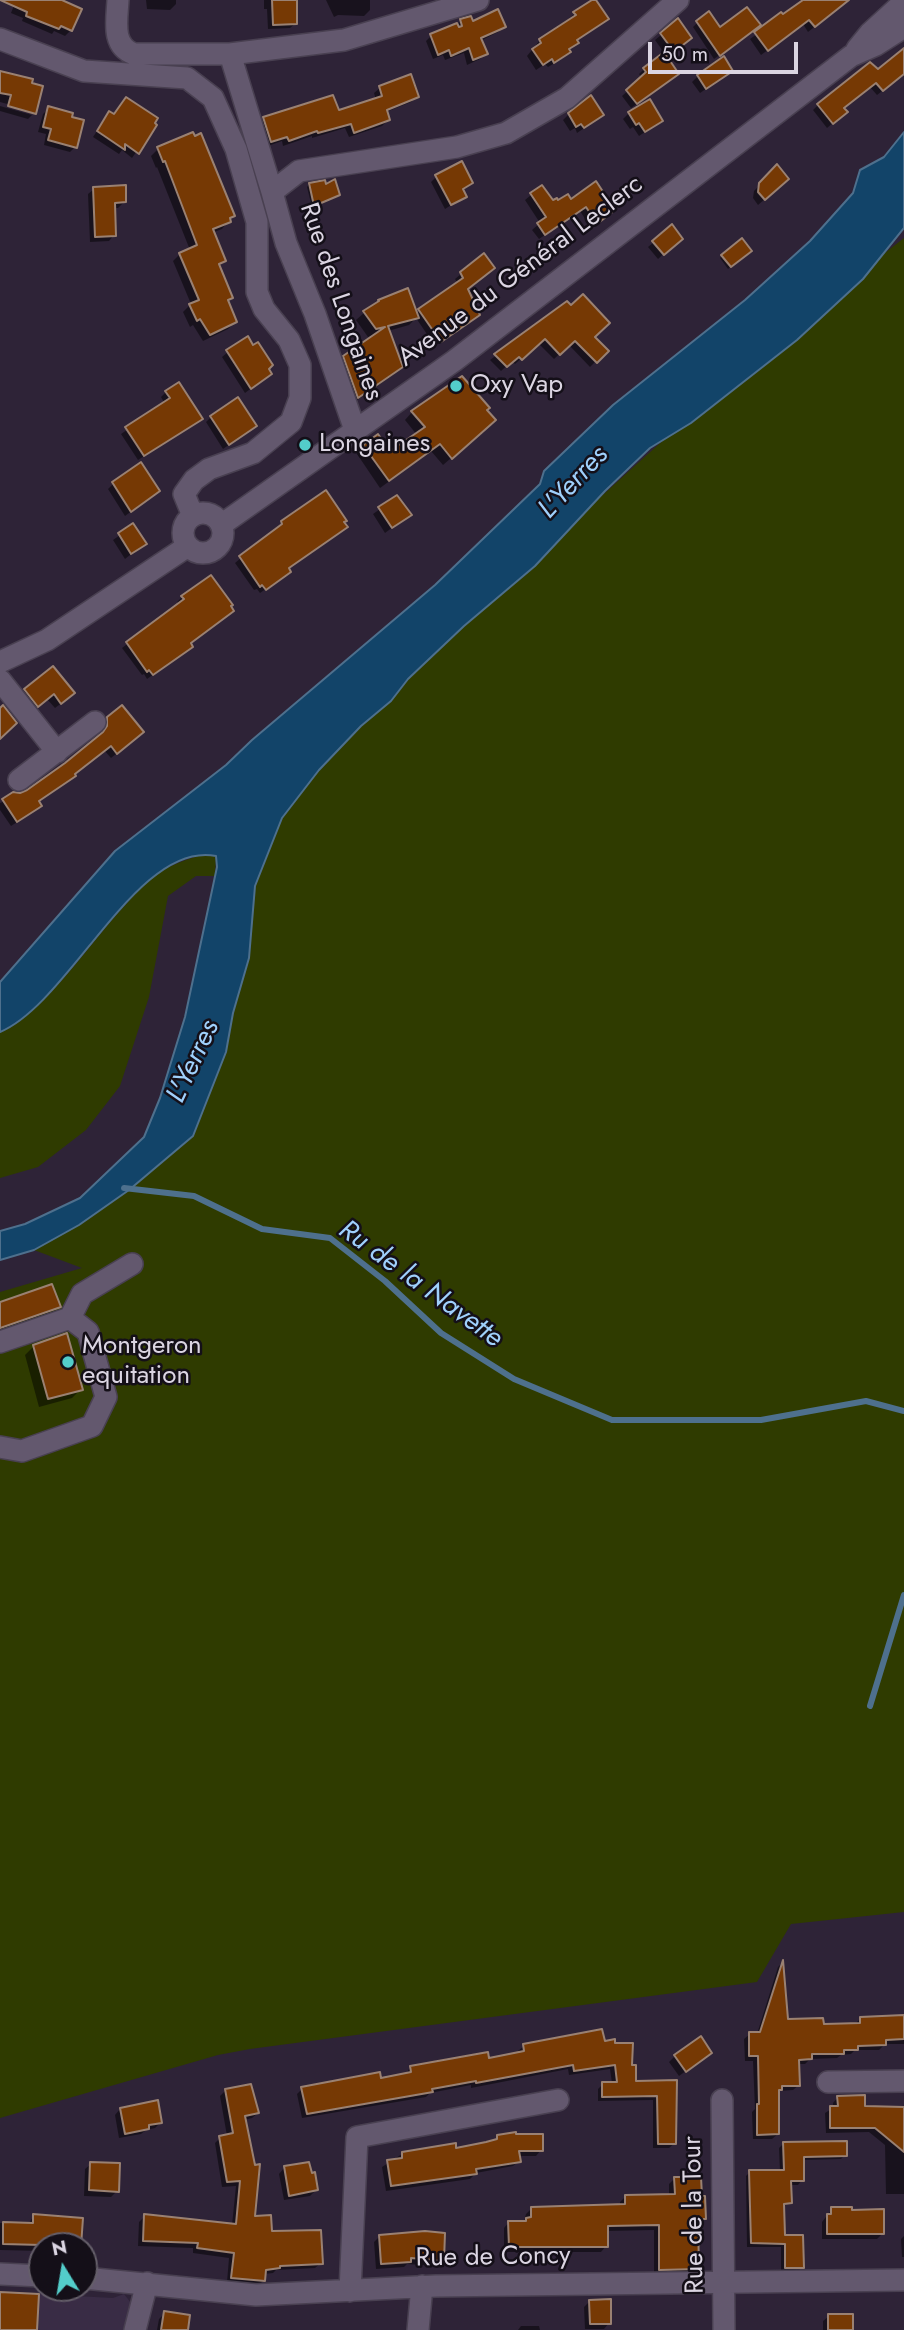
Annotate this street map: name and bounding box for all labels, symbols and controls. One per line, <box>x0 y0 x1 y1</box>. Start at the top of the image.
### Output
scale bar <box>652 28 802 72</box>
text: 50 m <box>661 39 708 69</box>
street label: Avenue du Général Leclerc <box>392 170 650 374</box>
street label: Rue des Longaines <box>292 199 388 405</box>
place label: Oxy Vap <box>470 370 563 402</box>
marker: Oxy Vap <box>448 378 464 394</box>
place label: Longaines <box>319 429 430 461</box>
marker: Longaines <box>297 437 313 453</box>
water label: L'Yerres <box>532 440 616 526</box>
water label: L'Yerres <box>160 1015 228 1109</box>
water label: Ru de la Navette <box>331 1214 509 1356</box>
place label: Montgeron equitation <box>82 1331 202 1392</box>
marker: Montgeron equitation <box>60 1354 76 1370</box>
street label: Rue de la Tour <box>678 2136 712 2294</box>
north arrow <box>28 2232 98 2302</box>
text: N <box>49 2233 69 2263</box>
street label: Rue de Concy <box>415 2241 571 2275</box>

